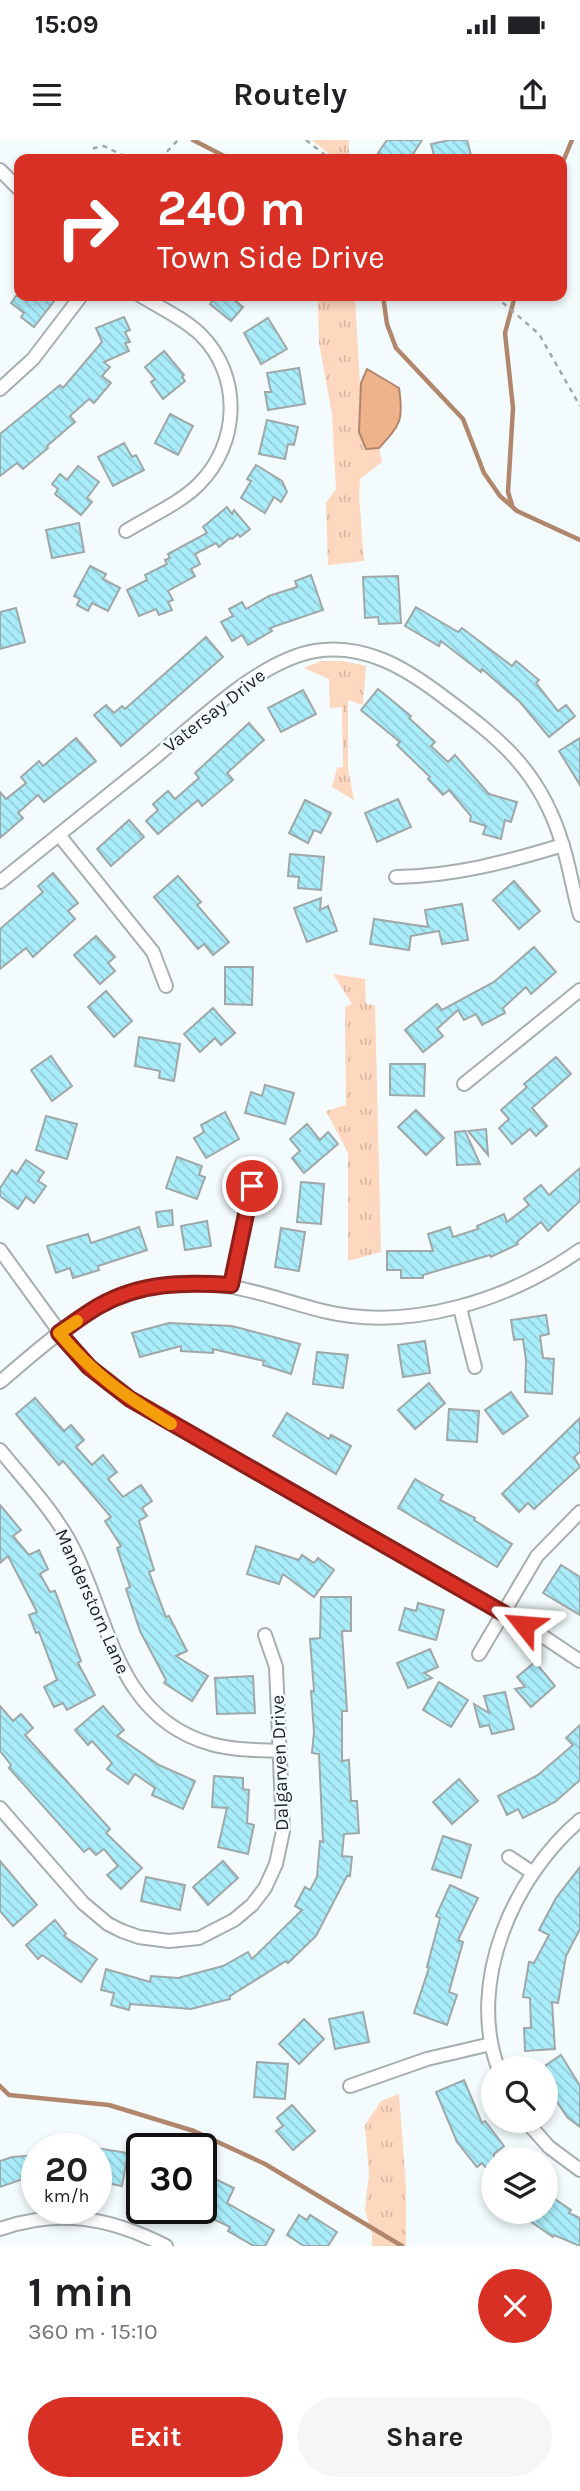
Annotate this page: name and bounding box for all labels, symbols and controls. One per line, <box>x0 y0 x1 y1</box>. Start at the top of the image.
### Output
text: 15:09 <box>35 9 99 40</box>
icon: menu <box>28 76 66 114</box>
text: Routely <box>233 76 347 113</box>
icon: share <box>514 76 552 114</box>
text: 240 m <box>157 180 306 237</box>
icon: right <box>42 182 133 273</box>
text: Town Side Drive <box>157 239 385 276</box>
street label: Vatersay Drive <box>160 664 270 757</box>
pin <box>222 1156 282 1216</box>
icon: arrive <box>233 1167 271 1205</box>
street label: Manderstorn Lane <box>50 1525 134 1678</box>
position arrow <box>487 1588 561 1662</box>
street label: Dalgarven Drive <box>267 1695 293 1831</box>
map controls <box>481 2056 558 2224</box>
button: search <box>481 2056 558 2133</box>
speed limit sign: 30 <box>126 2133 217 2224</box>
button: layers <box>481 2147 558 2224</box>
text: 20 <box>45 2149 88 2190</box>
text: km/h <box>44 2185 89 2207</box>
text: 1 min <box>28 2267 133 2317</box>
button: close <box>478 2269 552 2343</box>
text: 360 m · 15:10 <box>28 2318 158 2345</box>
button: Exit <box>28 2397 283 2477</box>
button: Share <box>297 2397 552 2477</box>

